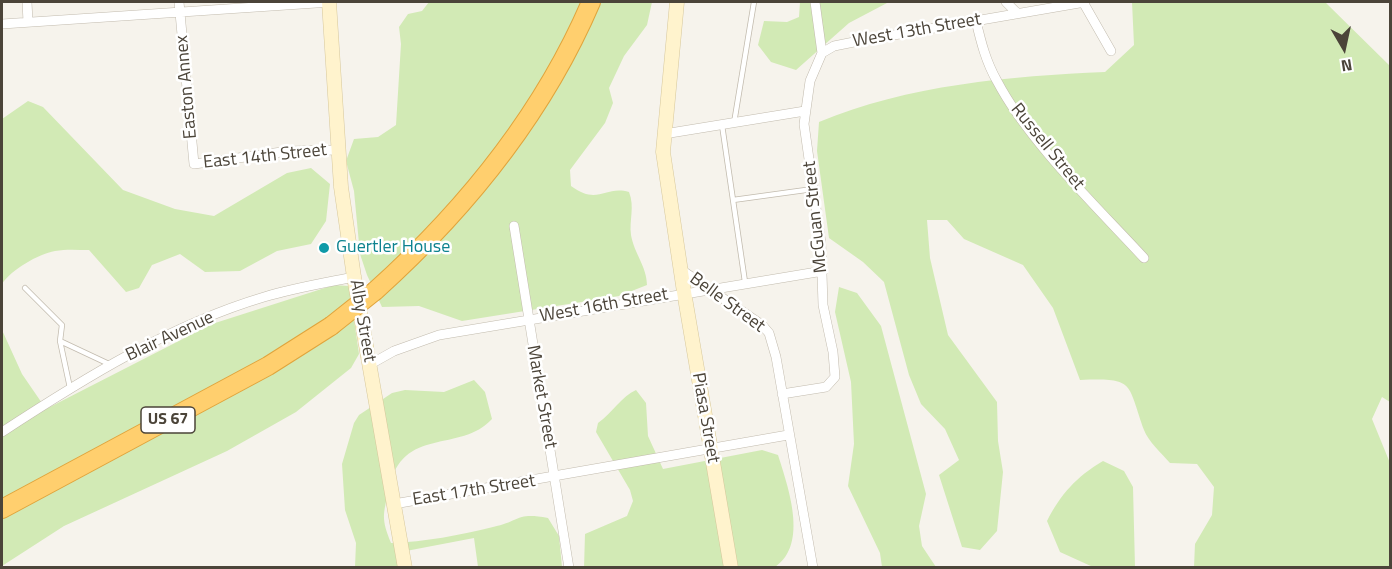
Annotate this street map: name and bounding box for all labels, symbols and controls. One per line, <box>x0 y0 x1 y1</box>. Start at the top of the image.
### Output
street label: West 13th Street <box>851 9 983 53</box>
north arrow <box>1314 18 1374 78</box>
street label: Easton Annex <box>172 34 202 140</box>
text: N <box>1339 53 1354 78</box>
street label: Russell Street <box>1006 99 1088 195</box>
street label: East 14th Street <box>202 140 328 174</box>
street label: McGuan Street <box>799 160 833 274</box>
place label: Guertler House <box>336 237 450 259</box>
marker: Guertler House <box>317 241 331 255</box>
street label: Belle Street <box>685 268 769 338</box>
street label: Alby Street <box>344 278 380 364</box>
street label: West 16th Street <box>538 284 670 328</box>
street label: Blair Avenue <box>123 307 217 367</box>
street label: Market Street <box>521 344 561 450</box>
street label: Piasa Street <box>686 371 724 465</box>
road number: US 67 <box>141 407 195 433</box>
street label: East 17th Street <box>411 471 537 511</box>

